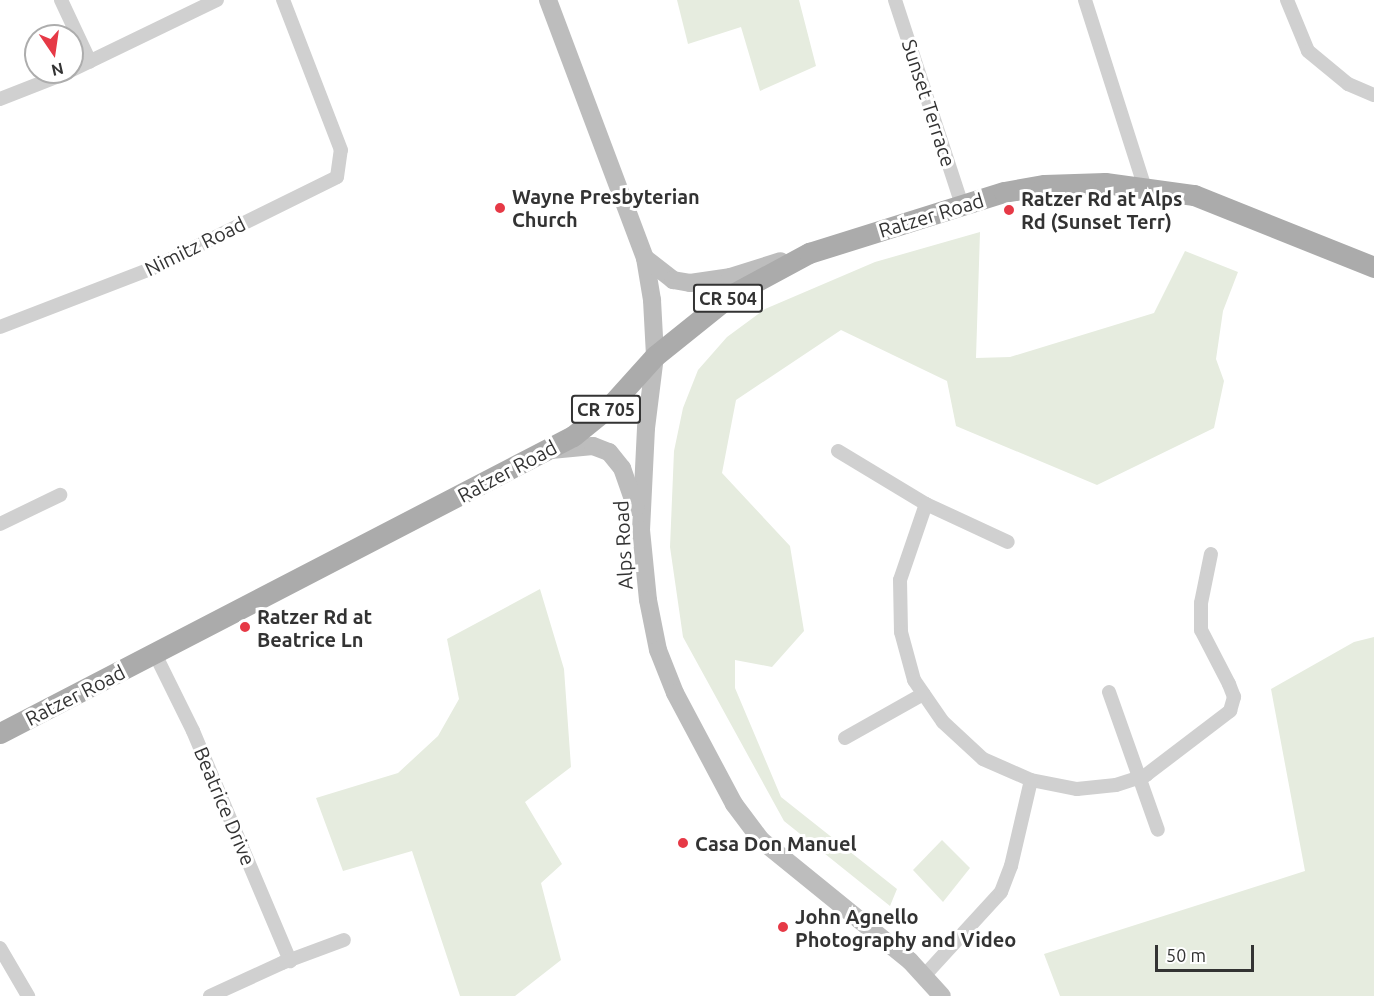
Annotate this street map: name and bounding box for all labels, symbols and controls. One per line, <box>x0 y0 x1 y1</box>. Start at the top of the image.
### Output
north arrow <box>24 24 84 84</box>
street label: Sunset Terrace <box>897 36 961 170</box>
text: N <box>50 59 65 80</box>
place label: Wayne Presbyterian Church <box>512 184 700 231</box>
place label: Ratzer Rd at Alps Rd (Sunset Terr) <box>1021 186 1182 233</box>
street label: Ratzer Road <box>875 188 987 242</box>
marker: Wayne Presbyterian Church <box>493 201 507 215</box>
marker: Ratzer Rd at Alps Rd (Sunset Terr) <box>1002 203 1016 217</box>
street label: Nimitz Road <box>141 211 249 281</box>
road number: CR 504 <box>692 283 764 313</box>
road number: CR 705 <box>570 394 642 424</box>
street label: Ratzer Road <box>453 435 561 507</box>
street label: Alps Road <box>609 500 637 590</box>
place label: Ratzer Rd at Beatrice Ln <box>257 604 372 651</box>
marker: Ratzer Rd at Beatrice Ln <box>238 620 252 634</box>
street label: Ratzer Road <box>21 660 129 730</box>
street label: Beatrice Drive <box>189 743 261 869</box>
place label: Casa Don Manuel <box>695 831 857 855</box>
marker: Casa Don Manuel <box>676 836 690 850</box>
place label: John Agnello Photography and Video <box>795 904 1016 951</box>
marker: John Agnello Photography and Video <box>776 920 790 934</box>
scale bar <box>1158 933 1257 971</box>
text: 50 m <box>1166 945 1206 965</box>

